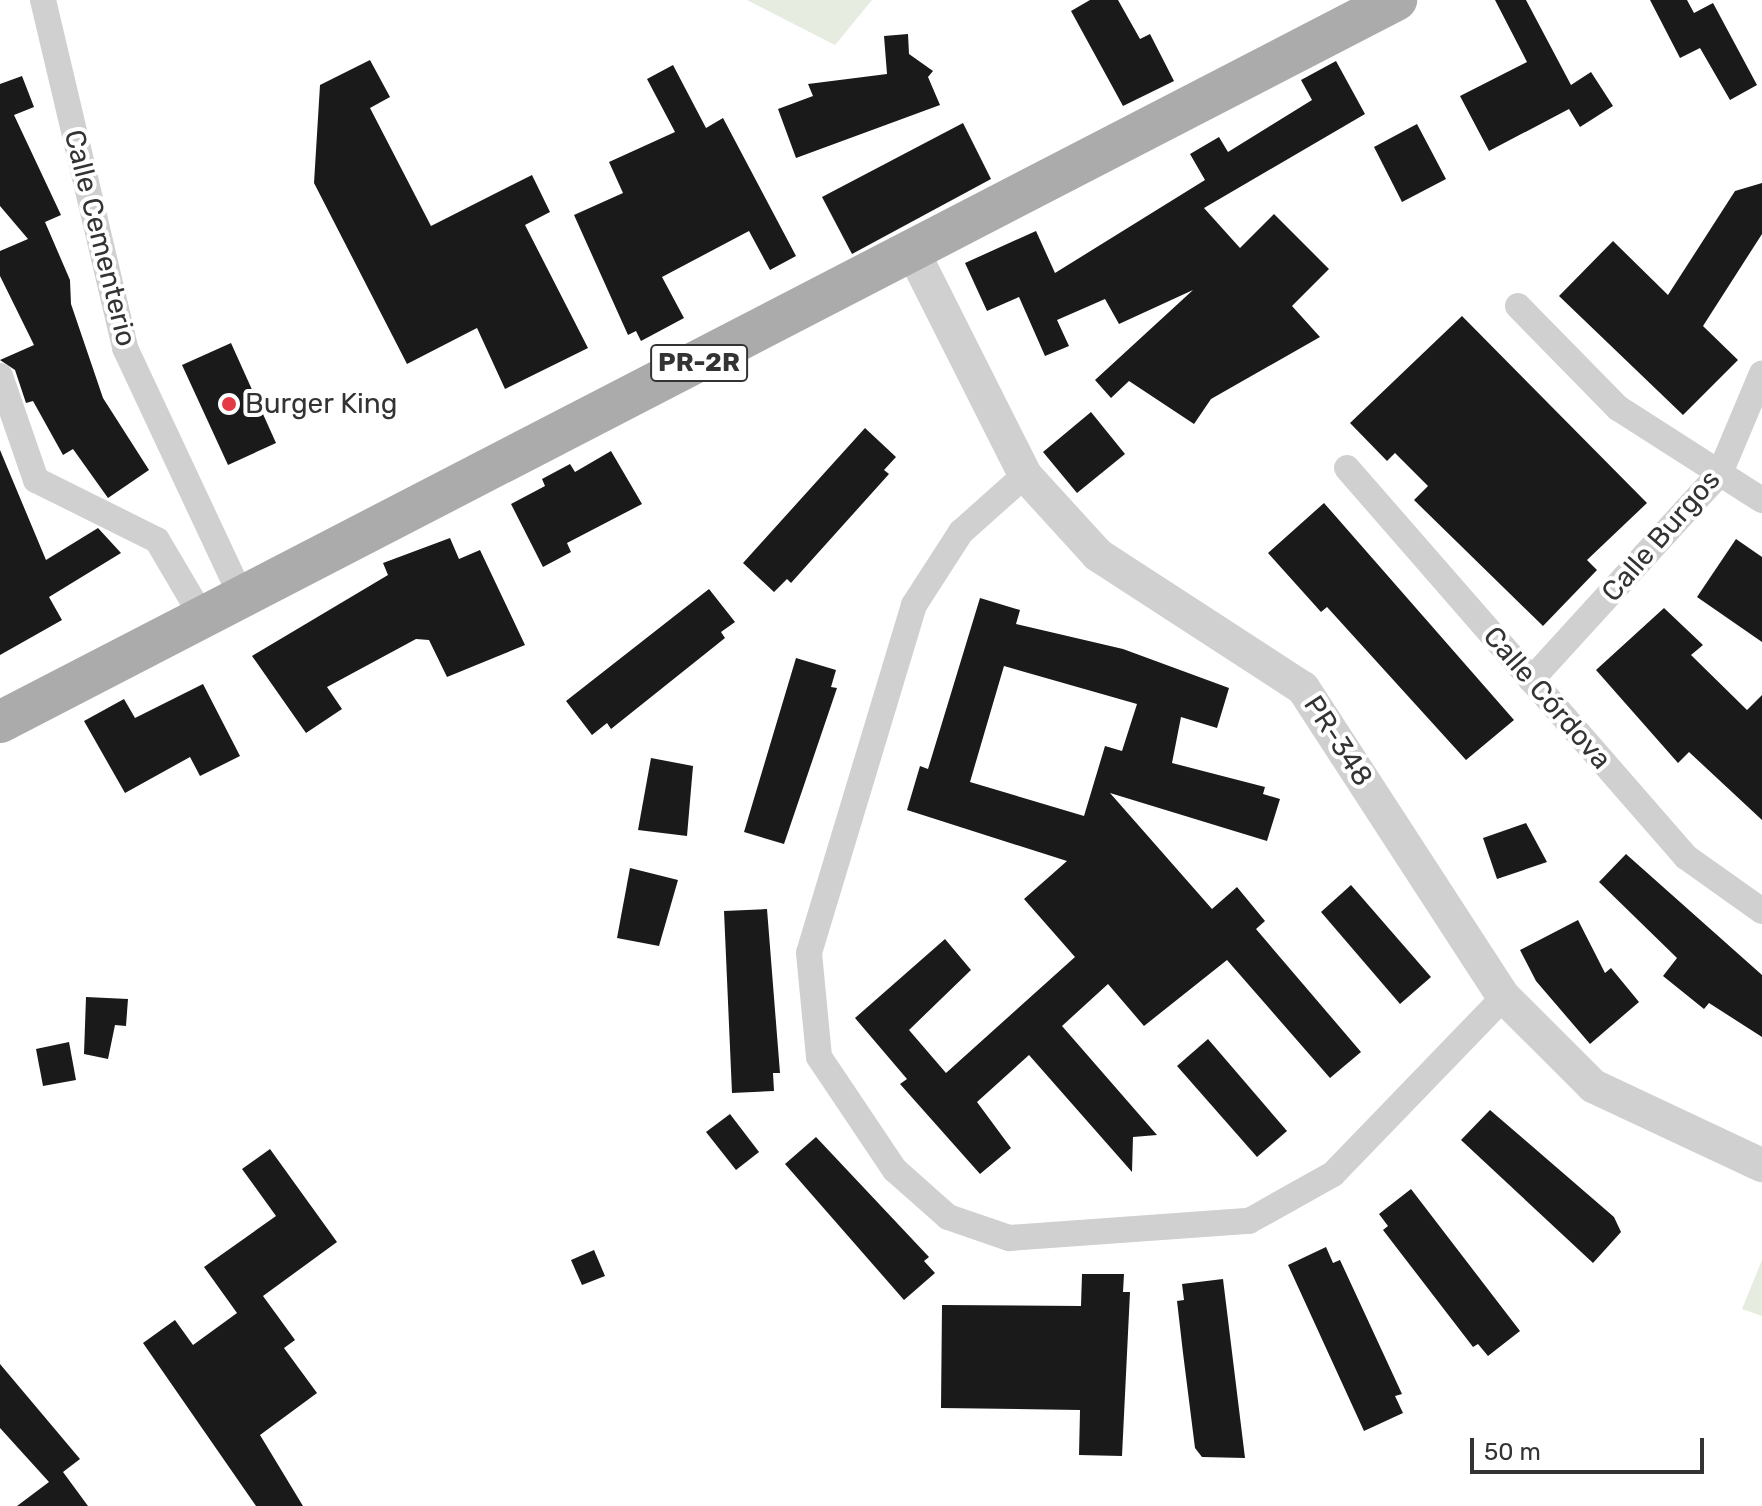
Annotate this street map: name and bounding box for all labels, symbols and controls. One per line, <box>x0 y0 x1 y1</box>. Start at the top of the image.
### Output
street label: Calle Cementerio <box>57 126 143 350</box>
road number: PR-2R <box>649 341 749 385</box>
place label: Burger King <box>245 387 398 421</box>
marker: Burger King <box>220 395 238 413</box>
street label: Calle Burgos <box>1595 463 1727 609</box>
street label: Calle Córdova <box>1476 620 1618 776</box>
street label: PR-348 <box>1296 690 1380 792</box>
scale bar <box>1474 1422 1708 1472</box>
text: 50 m <box>1484 1438 1541 1466</box>

